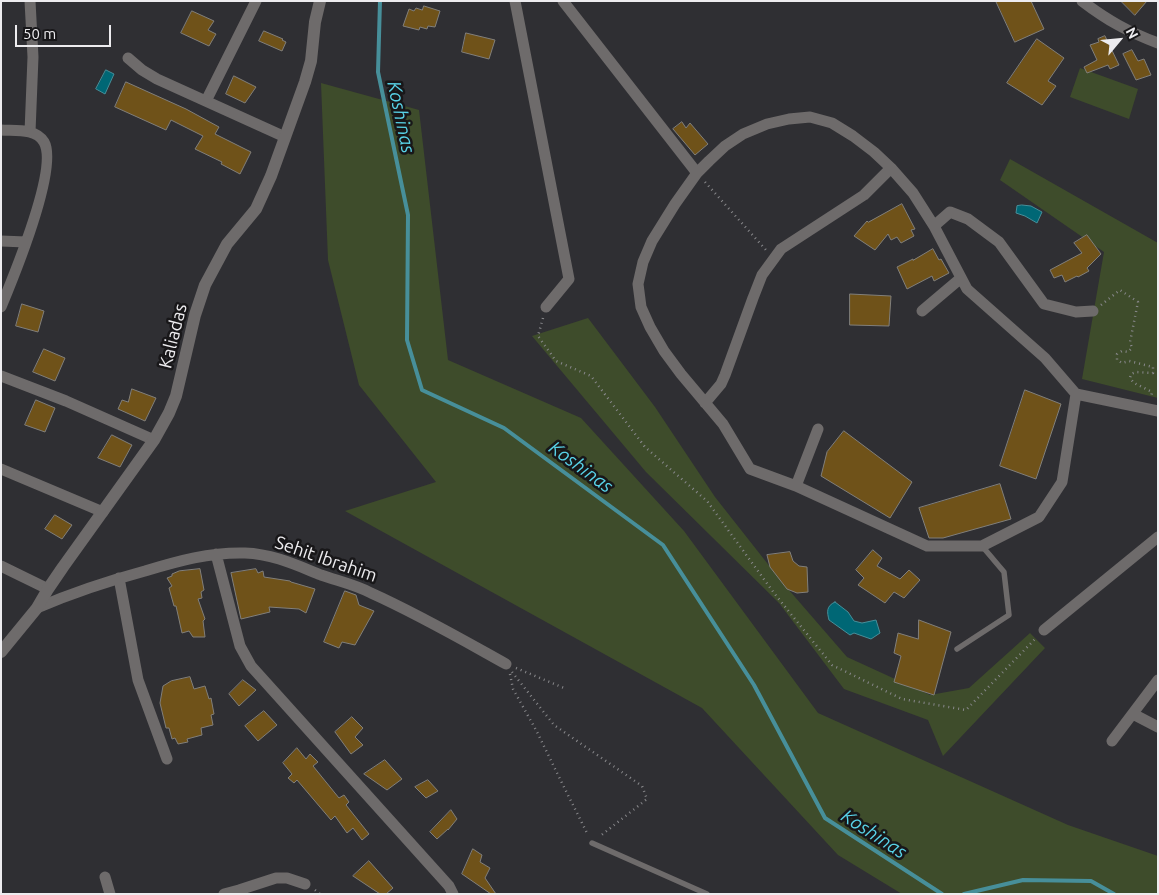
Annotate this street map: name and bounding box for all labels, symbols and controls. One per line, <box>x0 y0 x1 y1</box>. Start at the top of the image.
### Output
scale bar <box>18 15 114 47</box>
north arrow <box>1094 15 1144 65</box>
text: 50 m <box>23 25 56 42</box>
text: N <box>1123 25 1142 41</box>
water label: Koshinas <box>382 79 420 155</box>
street label: Kaliadas <box>155 301 191 371</box>
water label: Koshinas <box>545 436 617 498</box>
street label: Sehit Ibrahim <box>272 531 380 587</box>
water label: Koshinas <box>837 804 911 864</box>

